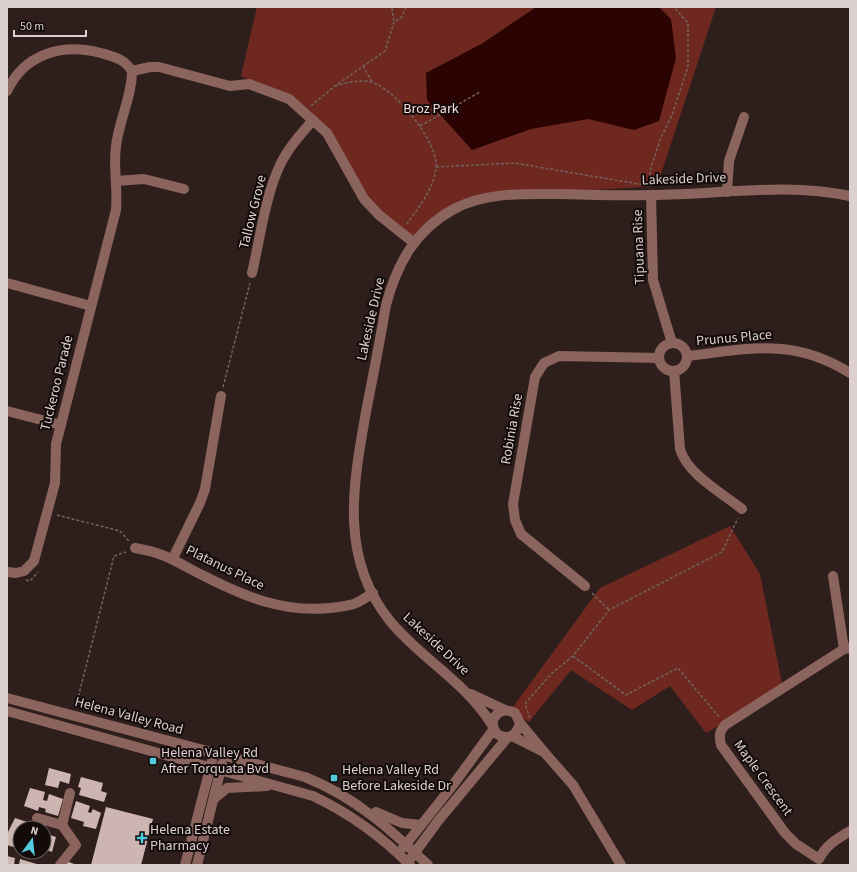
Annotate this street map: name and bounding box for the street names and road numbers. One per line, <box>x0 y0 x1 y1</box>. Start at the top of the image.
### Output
street label: Lakeside Drive <box>641 168 727 190</box>
street label: Tallow Grove <box>234 173 272 251</box>
street label: Tipuana Rise <box>628 209 650 285</box>
street label: Lakeside Drive <box>352 275 390 362</box>
street label: Prunus Place <box>695 325 773 351</box>
street label: Tuckeroo Parade <box>35 333 79 433</box>
street label: Robinia Rise <box>496 392 528 466</box>
street label: Platanus Place <box>182 540 268 596</box>
street label: Lakeside Drive <box>398 608 474 680</box>
street label: Helena Valley Road <box>73 692 185 740</box>
street label: Maple Crescent <box>729 736 797 820</box>

